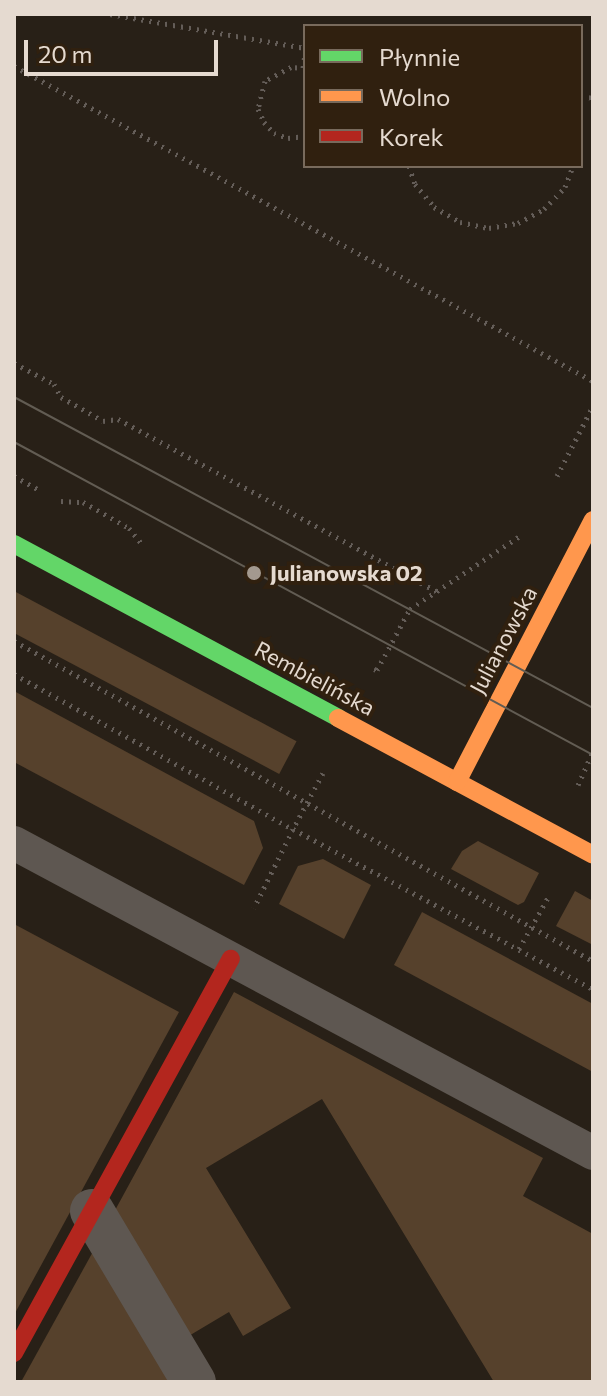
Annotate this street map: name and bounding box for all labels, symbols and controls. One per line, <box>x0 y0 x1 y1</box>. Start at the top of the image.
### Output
scale bar <box>28 24 222 74</box>
legend <box>303 24 583 168</box>
text: 20 m <box>38 39 92 68</box>
text: Płynnie <box>379 42 460 71</box>
text: Wolno <box>379 82 450 111</box>
text: Korek <box>379 122 443 151</box>
place label: Julianowska 02 <box>270 560 423 586</box>
marker: Julianowska 02 <box>245 564 263 582</box>
street label: Julianowska <box>464 582 542 698</box>
street label: Rembielińska <box>250 635 380 721</box>

